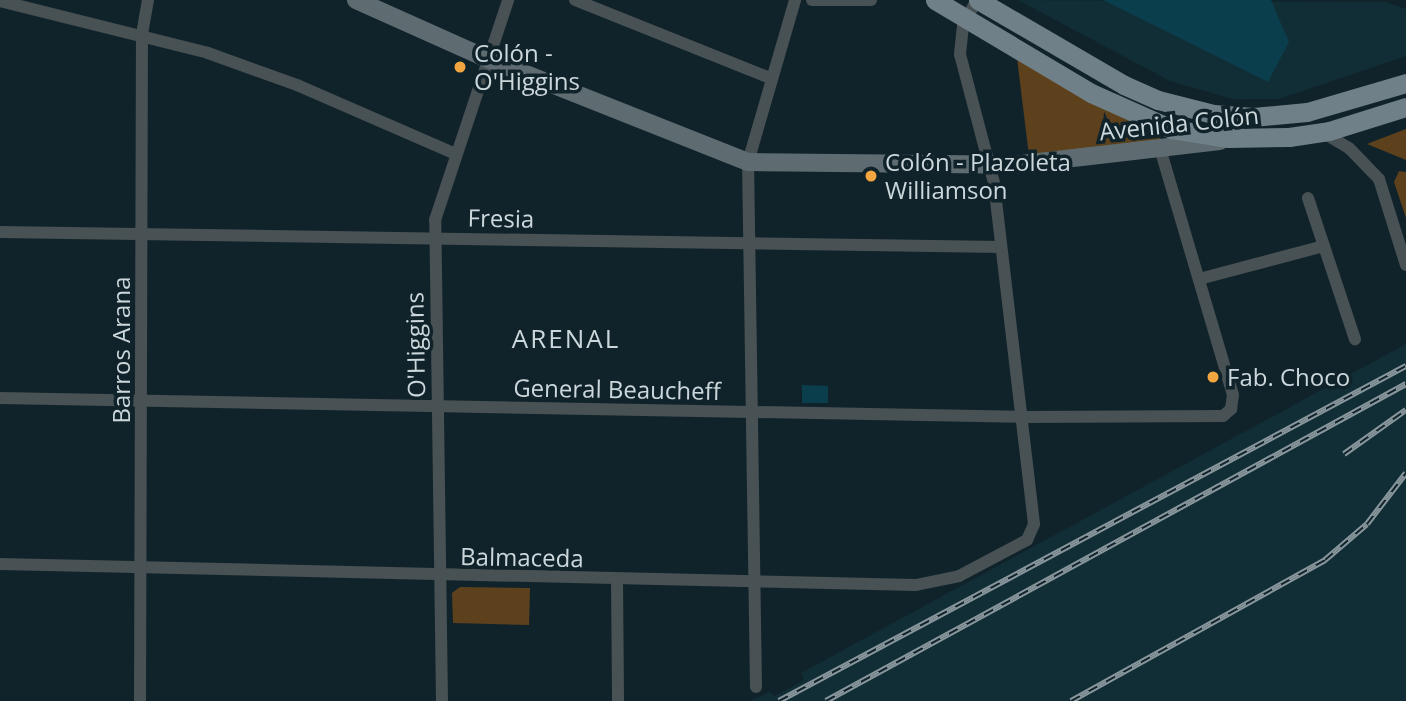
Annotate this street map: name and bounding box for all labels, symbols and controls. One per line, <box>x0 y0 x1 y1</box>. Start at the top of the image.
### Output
place label: Colón - O'Higgins <box>474 39 580 95</box>
marker: Colón - O'Higgins <box>452 59 468 75</box>
street label: Avenida Colón <box>1098 100 1260 146</box>
place label: Colón - Plazoleta Williamson <box>885 148 1071 204</box>
marker: Colón - Plazoleta Williamson <box>863 168 879 184</box>
street label: Fresia <box>468 203 534 233</box>
street label: Barros Arana <box>107 277 135 423</box>
street label: O'Higgins <box>400 292 430 398</box>
district label: ARENAL <box>512 323 620 355</box>
place label: Fab. Choco <box>1227 363 1350 391</box>
marker: Fab. Choco <box>1205 369 1221 385</box>
street label: General Beaucheff <box>513 373 721 405</box>
street label: Balmaceda <box>460 542 584 572</box>

